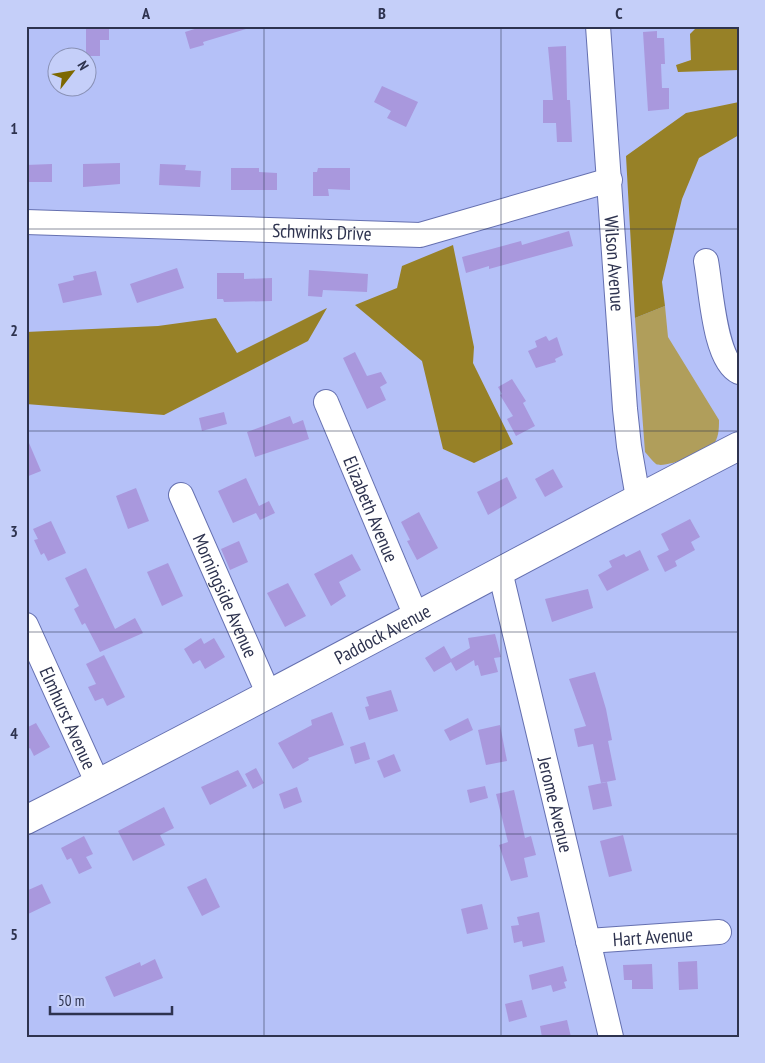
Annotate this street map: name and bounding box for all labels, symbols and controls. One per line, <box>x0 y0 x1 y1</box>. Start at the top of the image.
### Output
text: A <box>141 3 151 23</box>
text: B <box>378 3 386 23</box>
text: C <box>615 3 623 23</box>
north arrow <box>48 48 98 98</box>
text: N <box>73 57 93 73</box>
text: 1 <box>10 118 18 138</box>
street label: Wilson Avenue <box>599 215 630 312</box>
street label: Schwinks Drive <box>272 218 372 245</box>
text: 2 <box>10 320 18 340</box>
street label: Elizabeth Avenue <box>338 452 404 566</box>
text: 3 <box>10 521 18 541</box>
street label: Morningside Avenue <box>188 530 263 661</box>
street label: Paddock Avenue <box>330 599 435 669</box>
street label: Elmhurst Avenue <box>34 663 102 773</box>
text: 4 <box>10 723 18 743</box>
street label: Jerome Avenue <box>532 753 579 855</box>
street label: Hart Avenue <box>612 922 694 951</box>
text: 5 <box>10 924 18 944</box>
scale bar <box>50 983 172 1015</box>
text: 50 m <box>58 991 84 1010</box>

